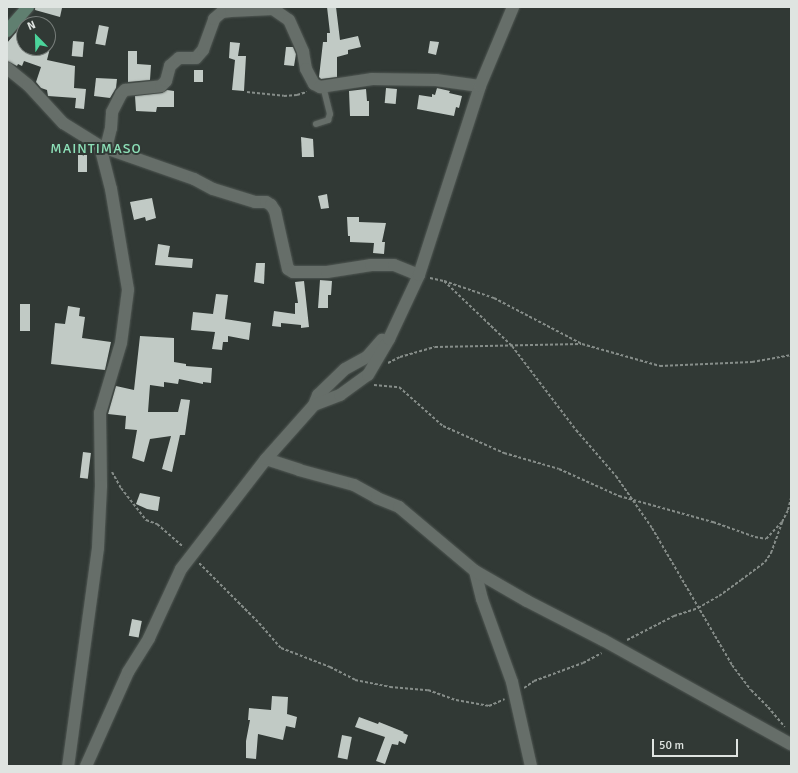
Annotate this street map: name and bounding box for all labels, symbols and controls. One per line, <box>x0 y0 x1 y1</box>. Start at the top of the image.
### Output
north arrow <box>16 16 56 56</box>
text: N <box>25 18 38 33</box>
district label: MAINTIMASO <box>50 141 142 157</box>
scale bar <box>654 731 740 757</box>
text: 50 m <box>659 738 684 753</box>

